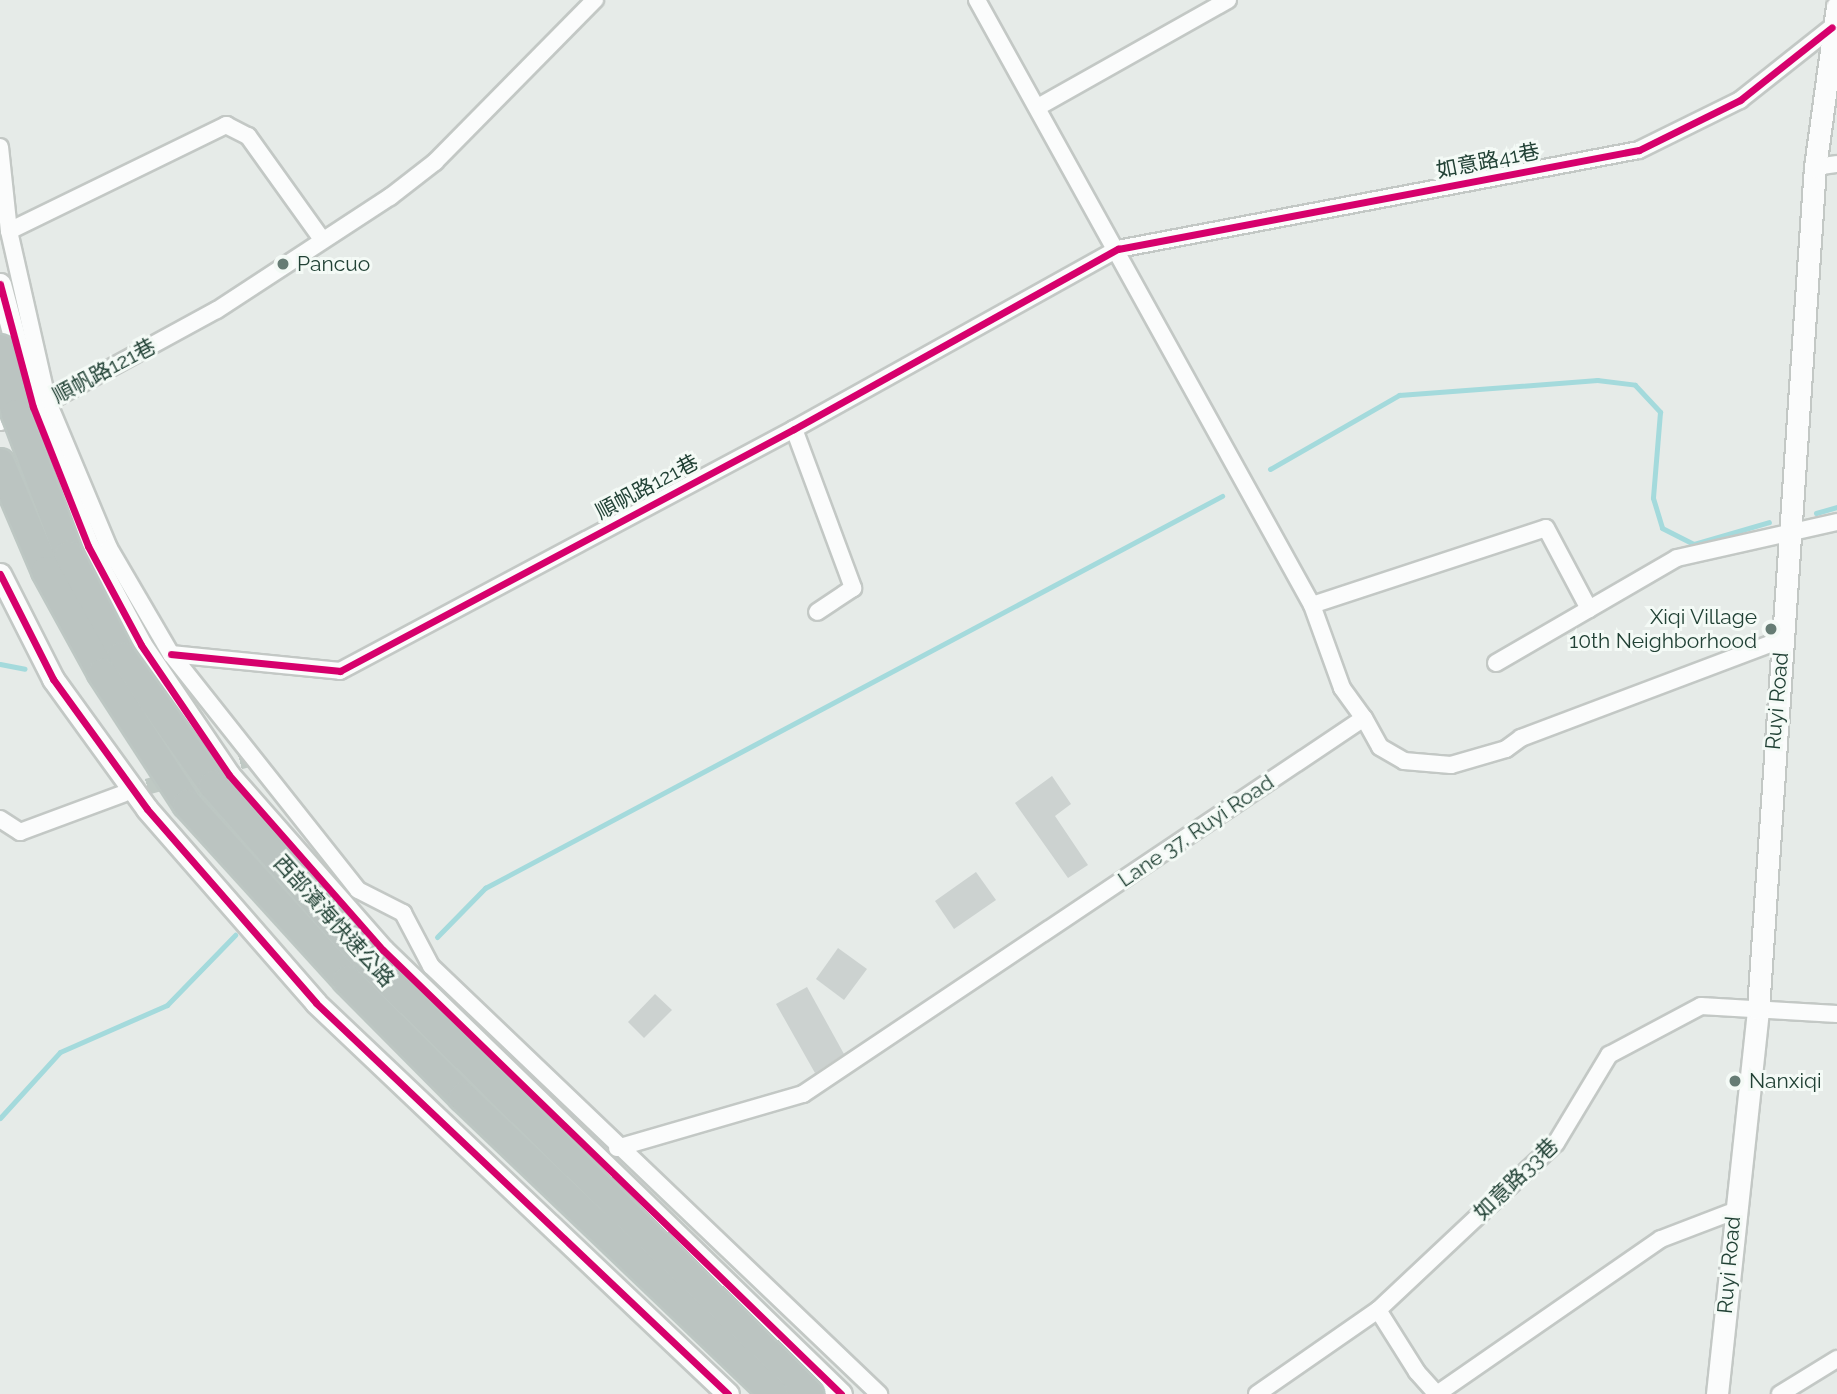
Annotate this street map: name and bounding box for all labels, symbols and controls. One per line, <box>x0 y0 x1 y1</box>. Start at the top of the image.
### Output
street label: 如意路41巷 <box>1434 139 1542 183</box>
place label: Pancuo <box>297 251 370 277</box>
marker: Pancuo <box>275 256 291 272</box>
street label: 順帆路121巷 <box>48 333 160 409</box>
street label: 順帆路121巷 <box>591 449 703 525</box>
place label: Xiqi Village 10th Neighborhood <box>1569 604 1757 654</box>
marker: Xiqi Village 10th Neighborhood <box>1763 621 1779 637</box>
street label: Ruyi Road <box>1760 651 1794 751</box>
street label: Lane 37, Ruyi Road <box>1113 770 1279 892</box>
street label: 西部濱海快速公路 <box>268 850 400 992</box>
place label: Nanxiqi <box>1749 1068 1821 1094</box>
marker: Nanxiqi <box>1727 1073 1743 1089</box>
street label: 如意路33巷 <box>1469 1133 1563 1225</box>
street label: Ruyi Road <box>1712 1215 1746 1315</box>

